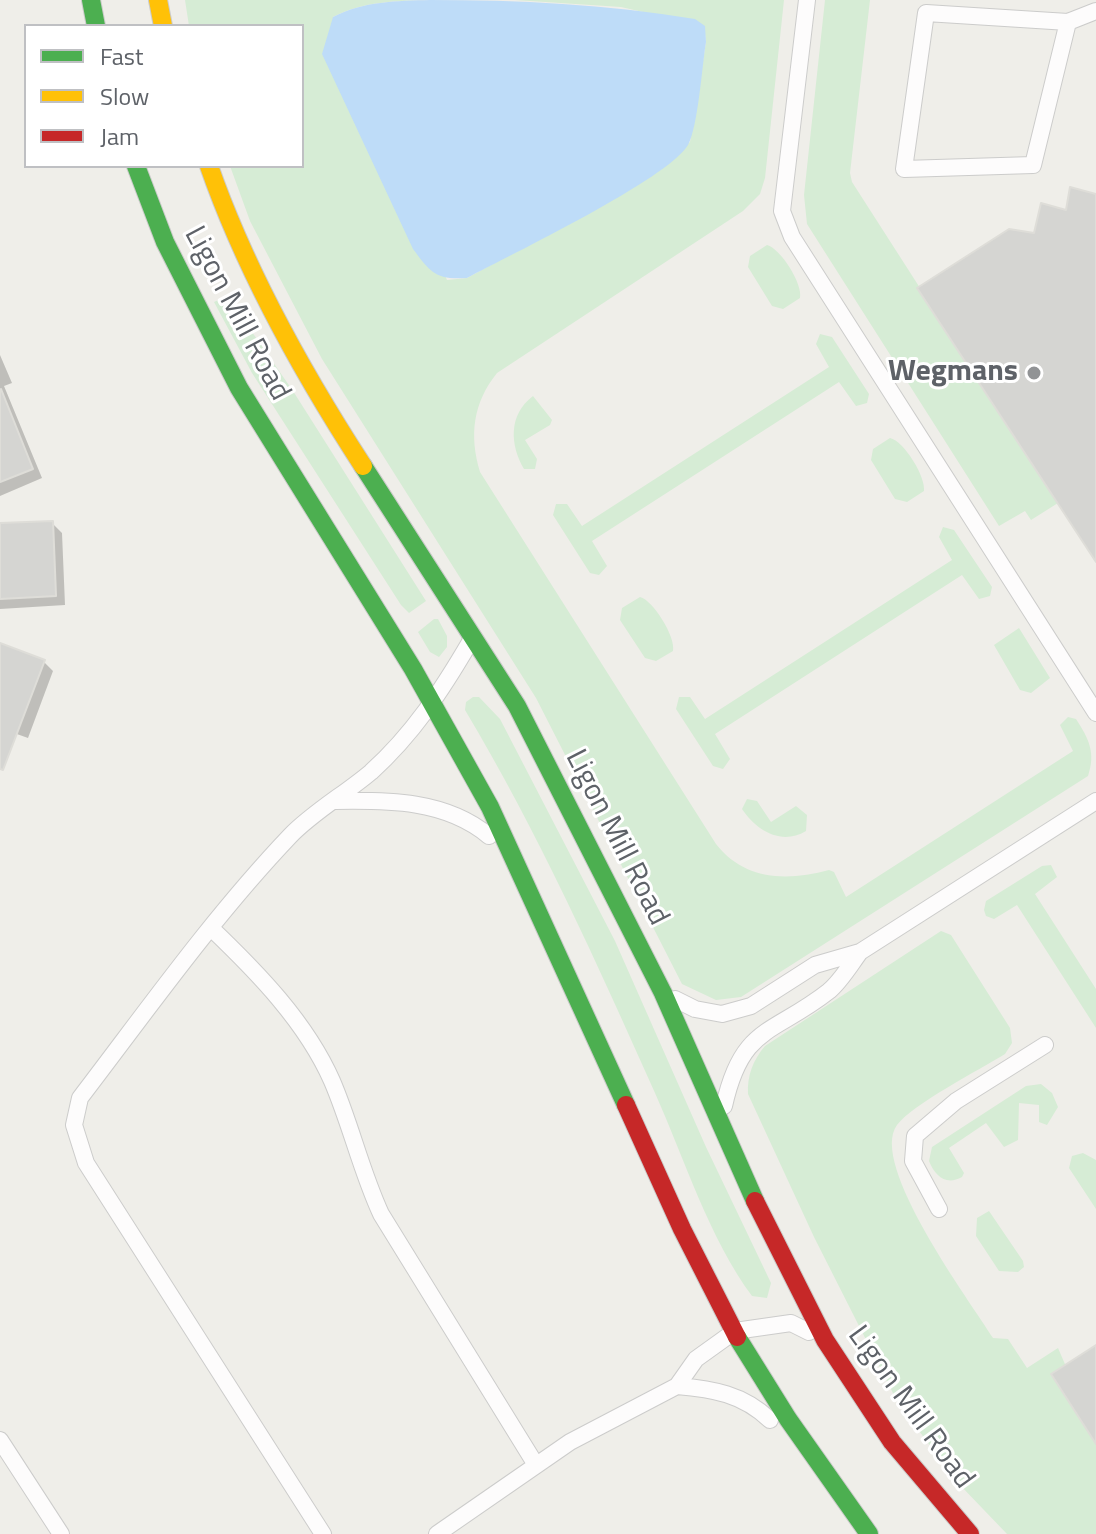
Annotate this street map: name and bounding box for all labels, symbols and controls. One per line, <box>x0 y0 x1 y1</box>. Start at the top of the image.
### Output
legend <box>24 24 304 168</box>
text: Fast <box>100 38 143 74</box>
text: Slow <box>100 78 149 114</box>
text: Jam <box>100 118 139 154</box>
street label: Ligon Mill Road <box>175 221 297 407</box>
place label: Wegmans <box>888 355 1018 391</box>
marker: Wegmans <box>1025 364 1043 382</box>
street label: Ligon Mill Road <box>556 744 676 932</box>
street label: Ligon Mill Road <box>839 1320 981 1496</box>

